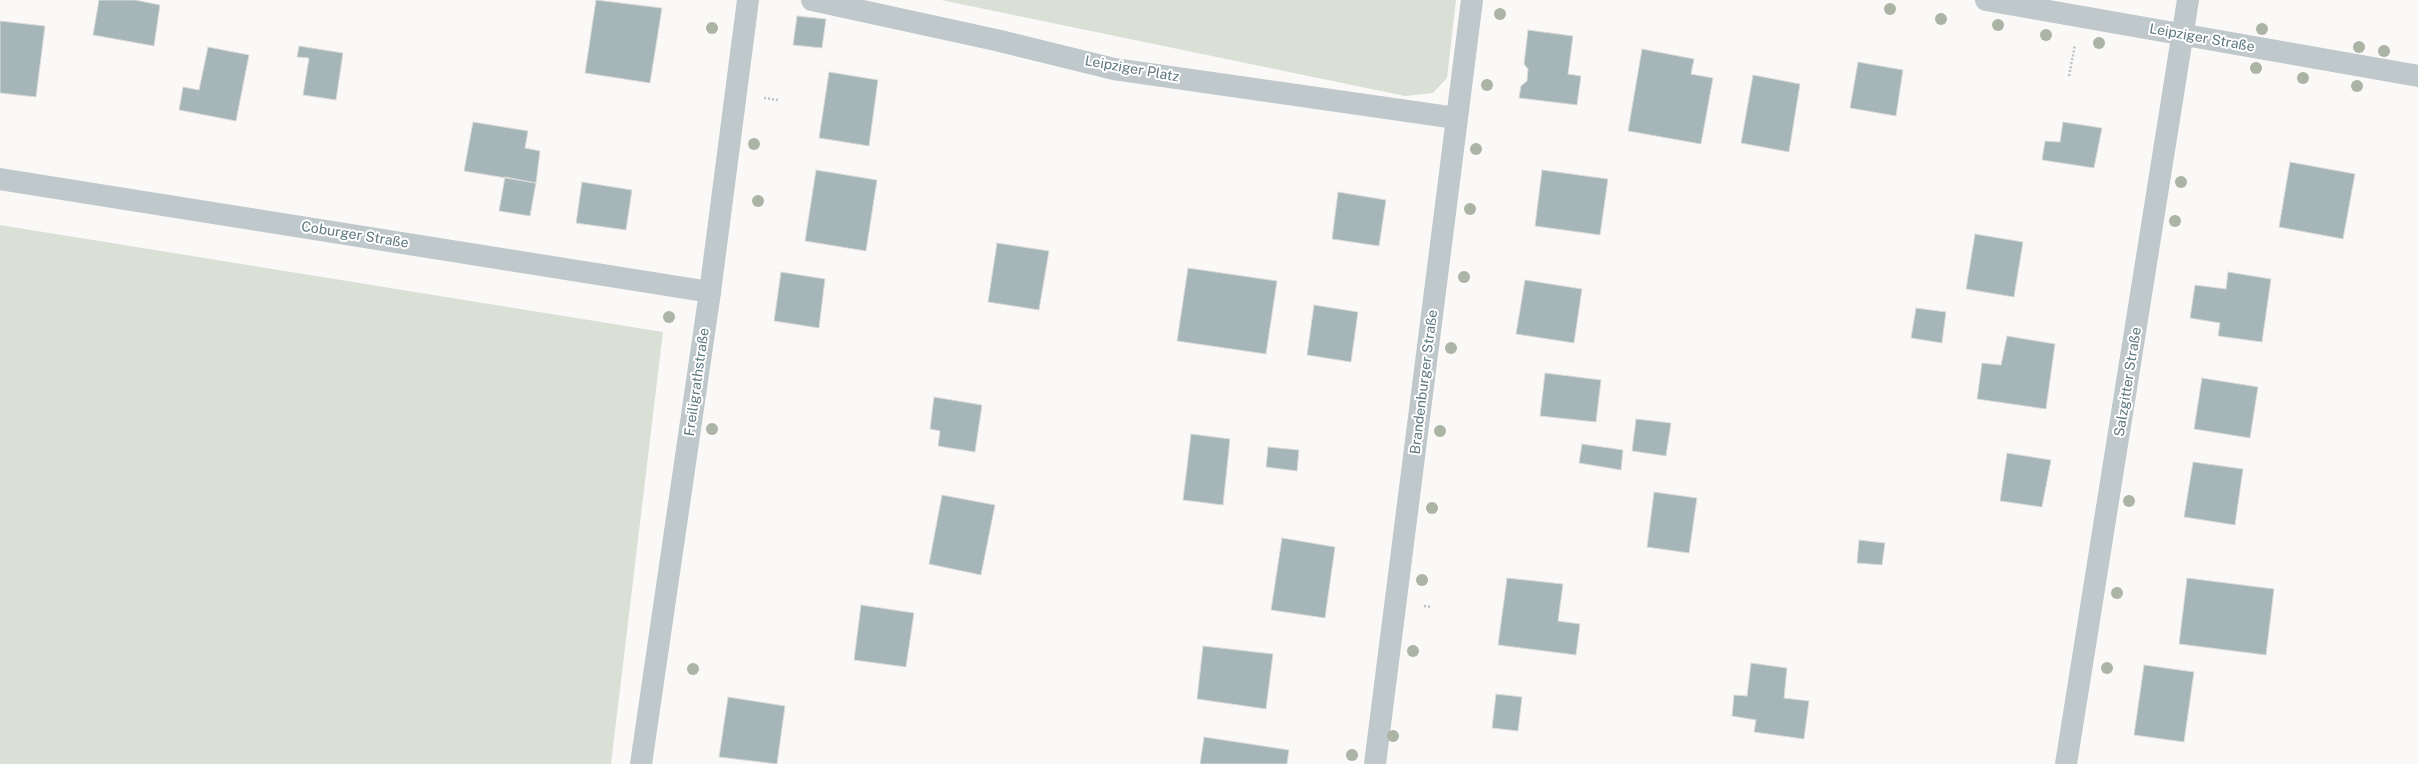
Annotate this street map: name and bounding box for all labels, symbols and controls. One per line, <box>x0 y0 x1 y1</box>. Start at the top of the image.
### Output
street label: Leipziger Straße <box>2148 20 2256 56</box>
street label: Leipziger Platz <box>1083 52 1181 86</box>
street label: Coburger Straße <box>300 218 410 252</box>
street label: Brandenburger Straße <box>1407 309 1441 455</box>
street label: Salzgitter Straße <box>2111 326 2145 438</box>
street label: Freiligrathstraße <box>681 327 713 437</box>

